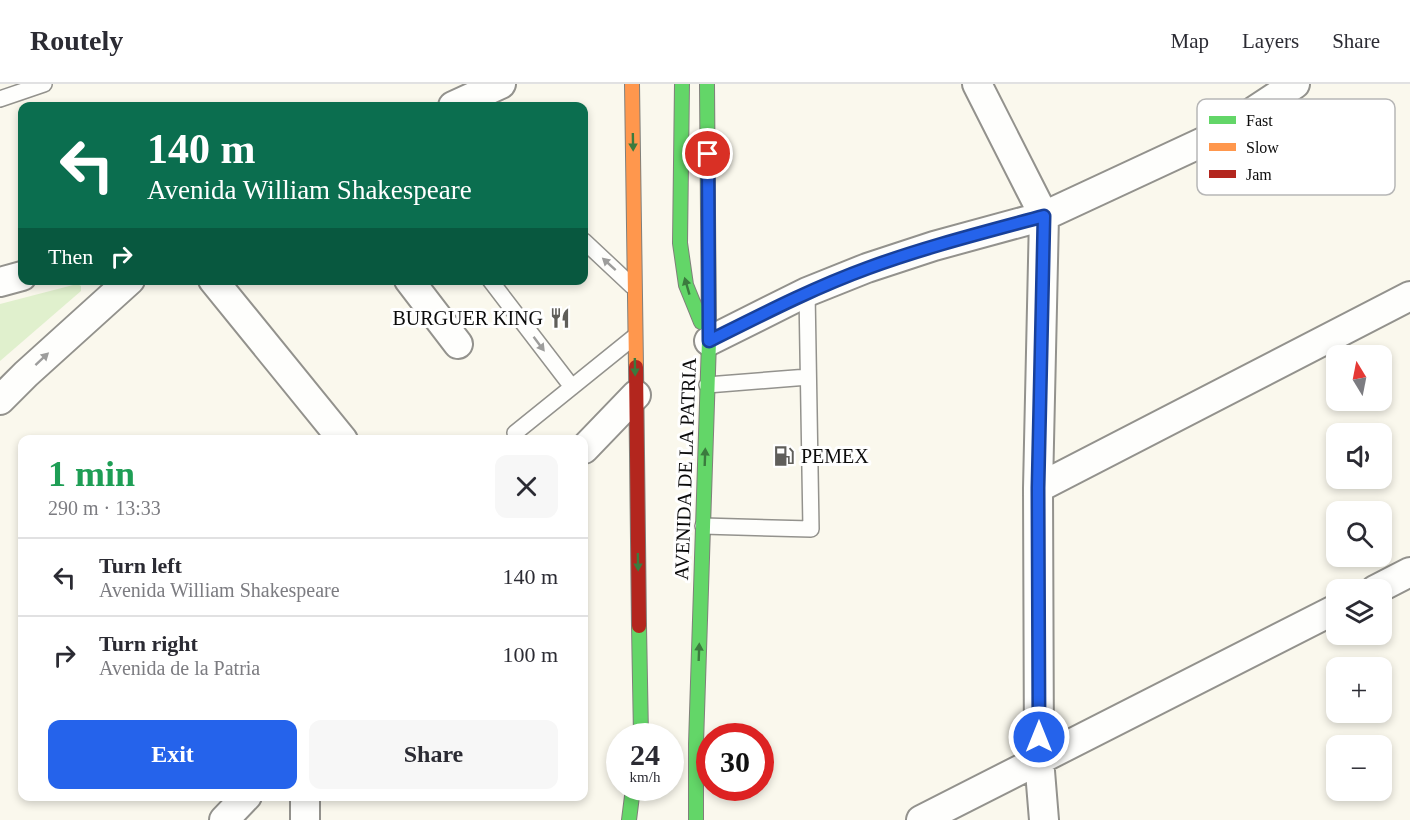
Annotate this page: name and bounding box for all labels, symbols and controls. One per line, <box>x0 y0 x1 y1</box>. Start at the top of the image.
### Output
text: Routely <box>30 25 123 56</box>
text: Map <box>1171 29 1209 53</box>
text: Layers <box>1242 29 1299 53</box>
text: Share <box>1332 29 1380 53</box>
legend <box>1197 99 1395 195</box>
text: Fast <box>1246 112 1273 129</box>
icon: left <box>48 126 126 204</box>
text: 140 m <box>147 126 256 172</box>
pin <box>682 128 733 179</box>
one-way arrow <box>628 133 638 152</box>
icon: arrive <box>691 137 724 170</box>
text: Slow <box>1246 139 1279 156</box>
text: Jam <box>1246 166 1272 183</box>
text: Avenida William Shakespeare <box>147 175 472 205</box>
icon: right <box>105 240 138 273</box>
text: Then <box>48 244 93 269</box>
one-way arrow <box>602 258 616 272</box>
one-way arrow <box>682 277 691 295</box>
restaurant icon: BURGUER KING <box>548 306 572 330</box>
place label: BURGUER KING <box>392 307 543 329</box>
one-way arrow <box>532 336 544 351</box>
north arrow <box>1326 345 1392 411</box>
map controls <box>1326 345 1392 801</box>
one-way arrow <box>34 352 49 366</box>
street label: AVENIDA DE LA PATRIA <box>670 357 700 581</box>
one-way arrow <box>631 358 640 377</box>
button: sound <box>1326 423 1392 489</box>
fuel station icon: PEMEX <box>772 444 796 468</box>
place label: PEMEX <box>801 445 869 467</box>
one-way arrow <box>700 448 709 467</box>
text: 1 min <box>48 454 135 494</box>
button: close <box>495 455 558 518</box>
text: 290 m · 13:33 <box>48 497 161 519</box>
button: search <box>1326 501 1392 567</box>
text: Turn left <box>99 553 182 578</box>
one-way arrow <box>634 553 643 572</box>
icon: left <box>48 561 81 594</box>
text: 140 m <box>502 564 558 589</box>
text: Avenida William Shakespeare <box>99 579 340 601</box>
button: layers <box>1326 579 1392 645</box>
text: Turn right <box>99 631 198 656</box>
icon: right <box>48 639 81 672</box>
text: 100 m <box>502 642 558 667</box>
one-way arrow <box>694 642 703 661</box>
text: Avenida de la Patria <box>99 657 260 679</box>
button: + <box>1326 657 1392 723</box>
position arrow <box>1007 705 1071 769</box>
button: Exit <box>48 720 297 789</box>
button: Share <box>309 720 558 789</box>
speed limit sign: 30 <box>696 723 774 801</box>
button: − <box>1326 735 1392 801</box>
text: 24 <box>630 738 660 771</box>
text: km/h <box>630 769 660 785</box>

